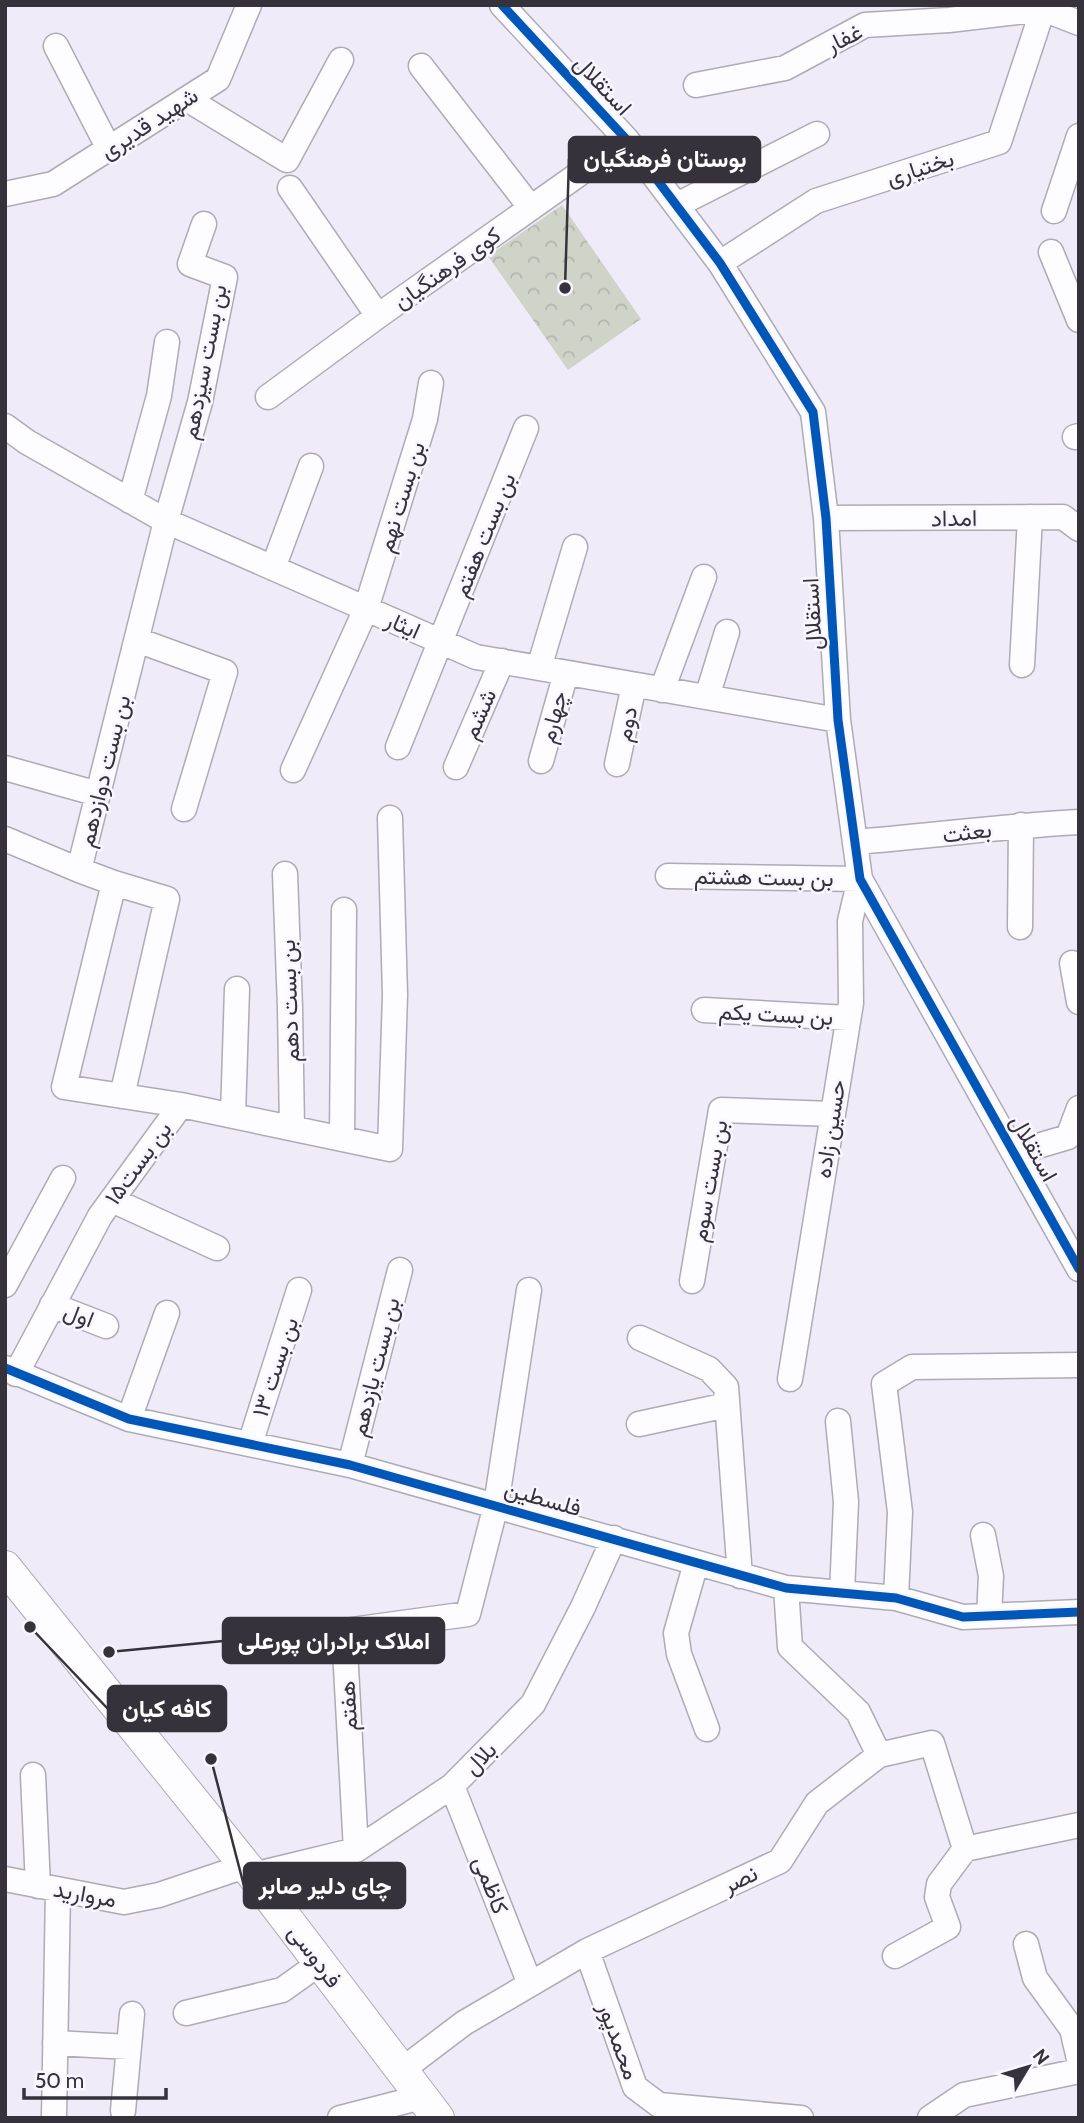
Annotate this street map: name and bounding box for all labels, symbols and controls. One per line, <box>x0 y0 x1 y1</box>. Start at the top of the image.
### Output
street label: غفار <box>820 17 867 60</box>
street label: استقلال <box>567 49 638 122</box>
street label: شهید قدیری <box>95 81 204 166</box>
callout: بوستان فرهنگیان <box>569 137 760 182</box>
text: بوستان فرهنگیان <box>583 144 747 174</box>
street label: بختیاری <box>883 144 958 193</box>
street label: کوی فرهنگیان <box>388 221 507 316</box>
street label: بن بست سیزدهم <box>175 282 234 442</box>
street label: بن بست نهم <box>371 438 432 556</box>
street label: بن بست هفتم <box>446 469 523 602</box>
street label: امداد <box>931 504 977 532</box>
street label: استقلال <box>796 577 829 651</box>
street label: ایثار <box>380 605 425 646</box>
street label: ششم <box>456 684 503 744</box>
street label: چهارم <box>533 688 575 747</box>
street label: بن بست دوازدهم <box>72 692 137 850</box>
street label: دوم <box>609 704 644 744</box>
street label: بعثت <box>941 815 993 849</box>
street label: بن بست هشتم <box>694 862 834 893</box>
street label: بن بست دهم <box>273 939 306 1063</box>
street label: بن بست یکم <box>718 997 834 1032</box>
street label: حسین زاده <box>808 1078 853 1180</box>
street label: استقلال <box>1003 1110 1064 1187</box>
street label: بن بست۱۵ <box>98 1116 178 1210</box>
street label: بن بست سوم <box>685 1118 734 1244</box>
street label: بن بست یازدهم <box>344 1295 407 1440</box>
street label: اول <box>59 1297 98 1334</box>
street label: بن بست ۱۳ <box>246 1314 304 1420</box>
street label: فلسطین <box>501 1474 585 1522</box>
callout: املاک برادران پورعلی <box>223 1618 444 1663</box>
text: املاک برادران پورعلی <box>238 1626 430 1657</box>
street label: هفتم <box>333 1680 364 1732</box>
callout: کافه کیان <box>108 1686 226 1731</box>
text: کافه کیان <box>122 1694 212 1723</box>
street label: بلال <box>458 1736 503 1781</box>
street label: کاظمی <box>467 1852 515 1918</box>
street label: نصر <box>717 1859 762 1900</box>
callout: چای دلیر صابر <box>244 1863 405 1908</box>
text: چای دلیر صابر <box>257 1871 392 1902</box>
street label: مروارید <box>51 1875 119 1914</box>
street label: فردوسی <box>281 1919 348 1994</box>
street label: محمدپور <box>590 1998 646 2084</box>
north arrow <box>993 2032 1063 2102</box>
text: N <box>1028 2044 1054 2069</box>
scale bar <box>24 2056 166 2100</box>
text: 50 m <box>35 2068 84 2093</box>

